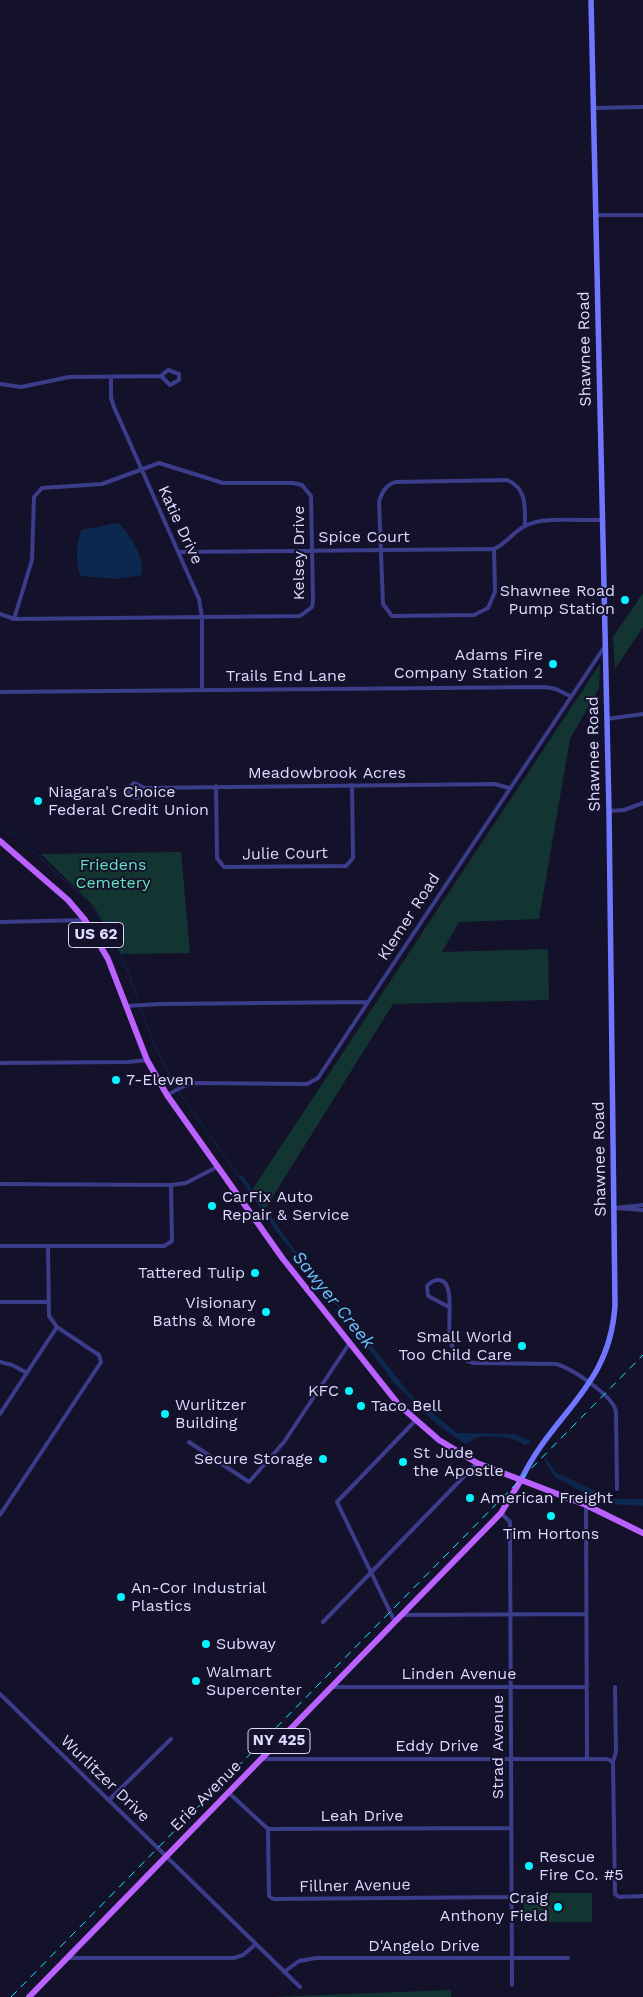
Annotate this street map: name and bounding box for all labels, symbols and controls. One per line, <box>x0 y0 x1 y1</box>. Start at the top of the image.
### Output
street label: Shawnee Road <box>574 291 596 407</box>
street label: Katie Drive <box>153 483 207 567</box>
street label: Kelsey Drive <box>289 506 309 600</box>
street label: Spice Court <box>318 527 410 547</box>
place label: Shawnee Road Pump Station <box>500 581 615 619</box>
marker: Shawnee Road Pump Station <box>619 594 631 606</box>
place label: Adams Fire Company Station 2 <box>394 645 543 683</box>
marker: Adams Fire Company Station 2 <box>547 658 559 670</box>
street label: Trails End Lane <box>226 666 346 686</box>
street label: Shawnee Road <box>583 696 605 812</box>
street label: Meadowbrook Acres <box>248 763 406 783</box>
place label: Niagara's Choice Federal Credit Union <box>48 782 209 820</box>
marker: Niagara's Choice Federal Credit Union <box>32 795 44 807</box>
street label: Julie Court <box>242 844 328 864</box>
park label: Friedens Cemetery <box>75 855 151 893</box>
street label: Klemer Road <box>374 870 444 964</box>
road number: US 62 <box>68 922 124 948</box>
place label: 7-Eleven <box>126 1070 194 1090</box>
marker: 7-Eleven <box>110 1074 122 1086</box>
street label: Shawnee Road <box>589 1101 611 1217</box>
place label: CarFix Auto Repair & Service <box>222 1187 349 1225</box>
marker: CarFix Auto Repair & Service <box>206 1200 218 1212</box>
water label: Sawyer Creek <box>287 1247 379 1353</box>
place label: Tattered Tulip <box>138 1263 245 1283</box>
marker: Tattered Tulip <box>249 1267 261 1279</box>
place label: Visionary Baths & More <box>152 1293 256 1331</box>
marker: Visionary Baths & More <box>260 1306 272 1318</box>
place label: Small World Too Child Care <box>398 1327 512 1365</box>
marker: Small World Too Child Care <box>516 1340 528 1352</box>
place label: KFC <box>308 1381 339 1401</box>
marker: KFC <box>343 1385 355 1397</box>
place label: Wurlitzer Building <box>175 1395 247 1433</box>
place label: Taco Bell <box>371 1396 442 1416</box>
marker: Taco Bell <box>355 1400 367 1412</box>
marker: Wurlitzer Building <box>159 1408 171 1420</box>
place label: St Jude the Apostle <box>413 1443 504 1481</box>
place label: Secure Storage <box>194 1449 313 1469</box>
marker: Secure Storage <box>317 1453 329 1465</box>
marker: St Jude the Apostle <box>397 1456 409 1468</box>
place label: American Freight <box>480 1488 613 1508</box>
marker: American Freight <box>464 1492 476 1504</box>
marker: Tim Hortons <box>545 1510 557 1522</box>
place label: Tim Hortons <box>503 1524 599 1544</box>
place label: An-Cor Industrial Plastics <box>131 1578 267 1616</box>
marker: An-Cor Industrial Plastics <box>115 1591 127 1603</box>
place label: Subway <box>216 1634 276 1654</box>
marker: Subway <box>200 1638 212 1650</box>
place label: Walmart Supercenter <box>206 1662 302 1700</box>
street label: Linden Avenue <box>402 1664 516 1684</box>
marker: Walmart Supercenter <box>190 1675 202 1687</box>
street label: Strad Avenue <box>488 1695 508 1799</box>
road number: NY 425 <box>248 1728 310 1754</box>
street label: Wurlitzer Drive <box>56 1732 154 1826</box>
street label: Eddy Drive <box>395 1736 479 1756</box>
street label: Erie Avenue <box>167 1757 245 1835</box>
street label: Leah Drive <box>321 1806 403 1826</box>
place label: Rescue Fire Co. #5 <box>539 1847 623 1885</box>
marker: Rescue Fire Co. #5 <box>523 1860 535 1872</box>
street label: Fillner Avenue <box>299 1875 411 1897</box>
place label: Craig Anthony Field <box>440 1888 548 1926</box>
marker: Craig Anthony Field <box>552 1901 564 1913</box>
street label: D'Angelo Drive <box>368 1936 480 1956</box>

